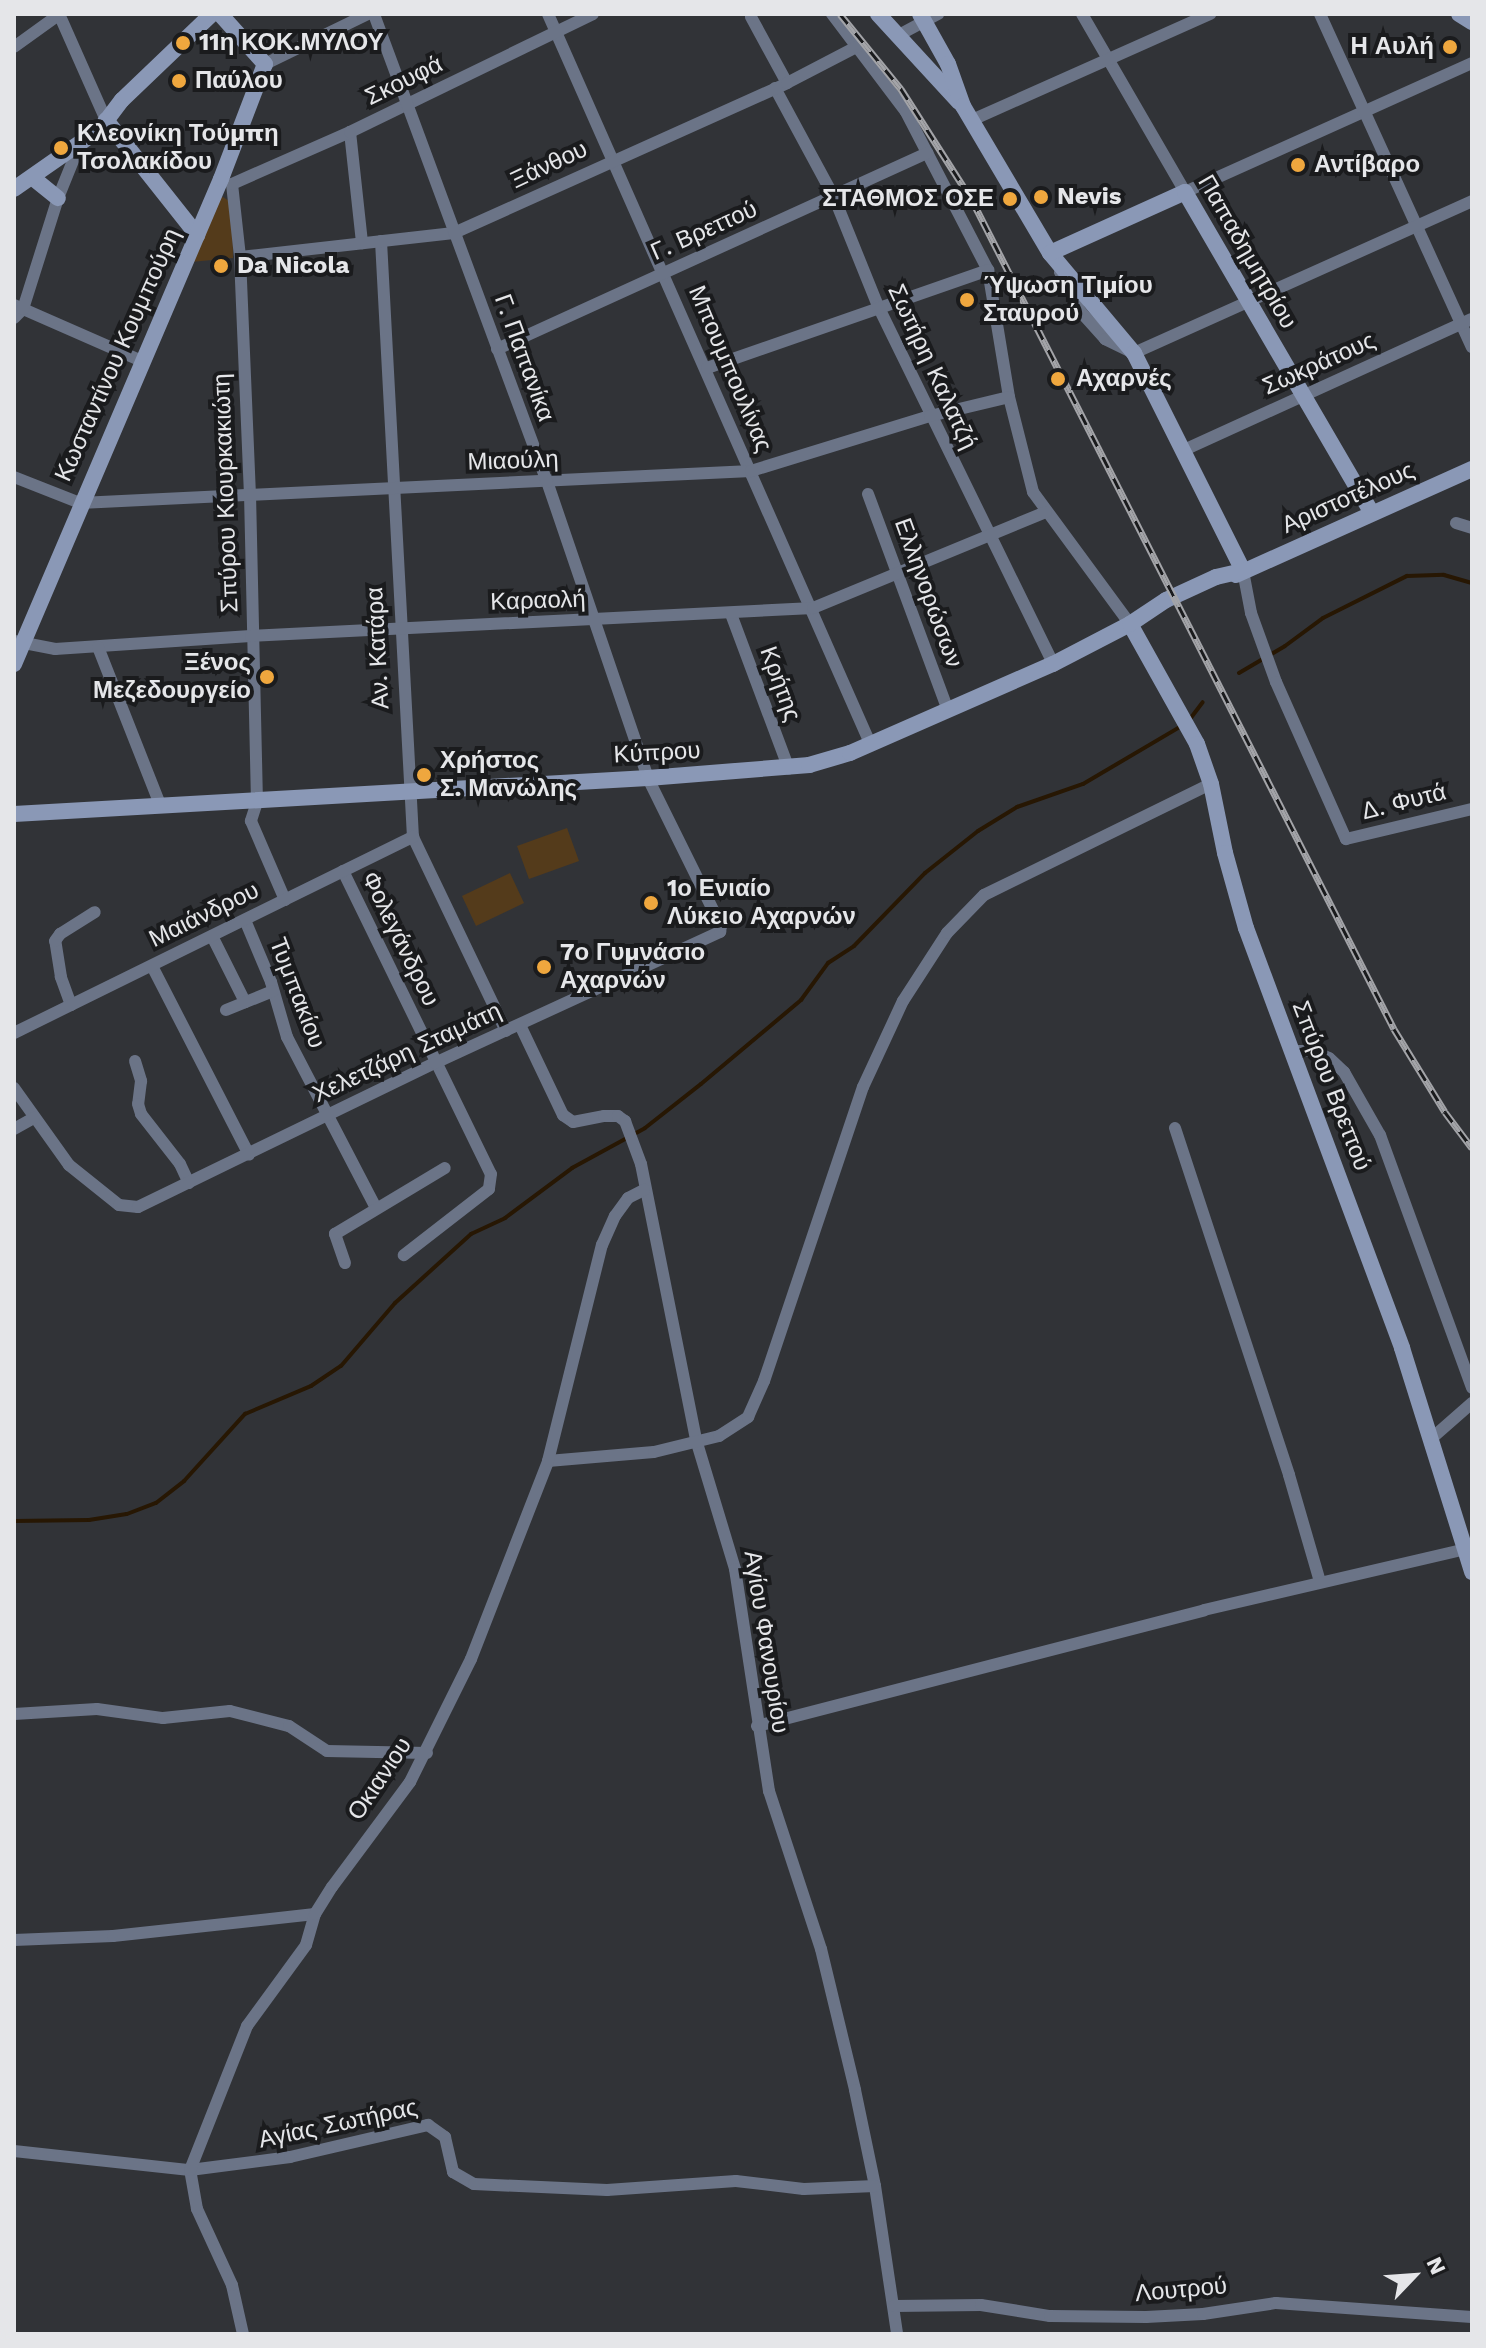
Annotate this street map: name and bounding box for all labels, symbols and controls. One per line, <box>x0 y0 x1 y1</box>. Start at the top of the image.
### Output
place label: 11η ΚΟΚ.ΜΥΛΟΥ <box>199 29 384 57</box>
place label: Η Αυλή <box>1350 33 1434 61</box>
marker: 11η ΚΟΚ.ΜΥΛΟΥ <box>174 34 192 52</box>
marker: Η Αυλή <box>1441 38 1459 56</box>
street label: Σκουφά <box>361 50 447 112</box>
place label: Παύλου <box>195 67 283 95</box>
marker: Παύλου <box>170 72 188 90</box>
place label: Κλεονίκη Τούμπη Τσολακίδου <box>77 120 279 176</box>
street label: Ξάνθου <box>506 135 592 195</box>
marker: Κλεονίκη Τούμπη Τσολακίδου <box>52 139 70 157</box>
place label: Αντίβαρο <box>1314 151 1420 179</box>
marker: Αντίβαρο <box>1289 156 1307 174</box>
street label: Παπαδημητρίου <box>1191 170 1303 334</box>
place label: Nevis <box>1057 183 1121 211</box>
place label: ΣΤΑΘΜΟΣ ΟΣΕ <box>822 185 994 213</box>
marker: Nevis <box>1032 188 1050 206</box>
marker: ΣΤΑΘΜΟΣ ΟΣΕ <box>1001 190 1019 208</box>
street label: Γ. Βρεττού <box>646 195 762 267</box>
street label: Κωσταντίνου Κουμπούρη <box>49 224 187 486</box>
place label: Da Nicola <box>237 252 350 280</box>
marker: Da Nicola <box>212 257 230 275</box>
place label: Ύψωση Τιμίου Σταυρού <box>983 272 1153 328</box>
street label: Σωτήρη Καλατζή <box>881 280 983 454</box>
street label: Μπουμπουλίνας <box>682 281 778 457</box>
street label: Γ. Παπανίκα <box>488 290 560 426</box>
marker: Ύψωση Τιμίου Σταυρού <box>958 291 976 309</box>
street label: Σωκράτους <box>1258 326 1380 402</box>
place label: Αχαρνές <box>1076 365 1172 393</box>
marker: Αχαρνές <box>1047 368 1069 390</box>
street label: Σπύρου Κιουρκακιώτη <box>207 373 245 613</box>
street label: Μιαούλη <box>467 445 559 477</box>
street label: Αριστοτέλους <box>1277 456 1419 540</box>
street label: Ελληνορώσων <box>888 514 968 672</box>
street label: Καραολή <box>490 585 586 617</box>
street label: Αν. Κατάρα <box>360 586 396 710</box>
street label: Κρήτης <box>753 643 807 725</box>
place label: Ξένος Μεζεδουργείο <box>93 649 251 705</box>
marker: Ξένος Μεζεδουργείο <box>258 668 276 686</box>
street label: Κύπρου <box>613 736 701 770</box>
place label: Χρήστος Σ. Μανώλης <box>440 747 577 803</box>
marker: Χρήστος Σ. Μανώλης <box>415 766 433 784</box>
street label: Δ. Φυτά <box>1359 778 1449 826</box>
street label: Φολεγάνδρου <box>355 867 445 1011</box>
place label: 1ο Ενιαίο Λύκειο Αχαρνών <box>667 875 856 931</box>
street label: Μαιάνδρου <box>144 876 264 954</box>
marker: 1ο Ενιαίο Λύκειο Αχαρνών <box>642 894 660 912</box>
street label: Τυμπακίου <box>263 934 331 1052</box>
place label: 7ο Γυμνάσιο Αχαρνών <box>560 939 705 995</box>
marker: 7ο Γυμνάσιο Αχαρνών <box>535 958 553 976</box>
street label: Χελετζάρη Σταμάτη <box>308 997 506 1109</box>
street label: Σπύρου Βρεττού <box>1285 997 1377 1175</box>
street label: Αγίου Φανουρίου <box>737 1549 795 1735</box>
street label: Οκιανιου <box>342 1732 418 1826</box>
street label: Αγίας Σωτήρας <box>256 2093 420 2155</box>
north arrow <box>1374 2236 1454 2316</box>
text: N <box>1421 2253 1451 2278</box>
street label: Λουτρού <box>1134 2272 1228 2308</box>

